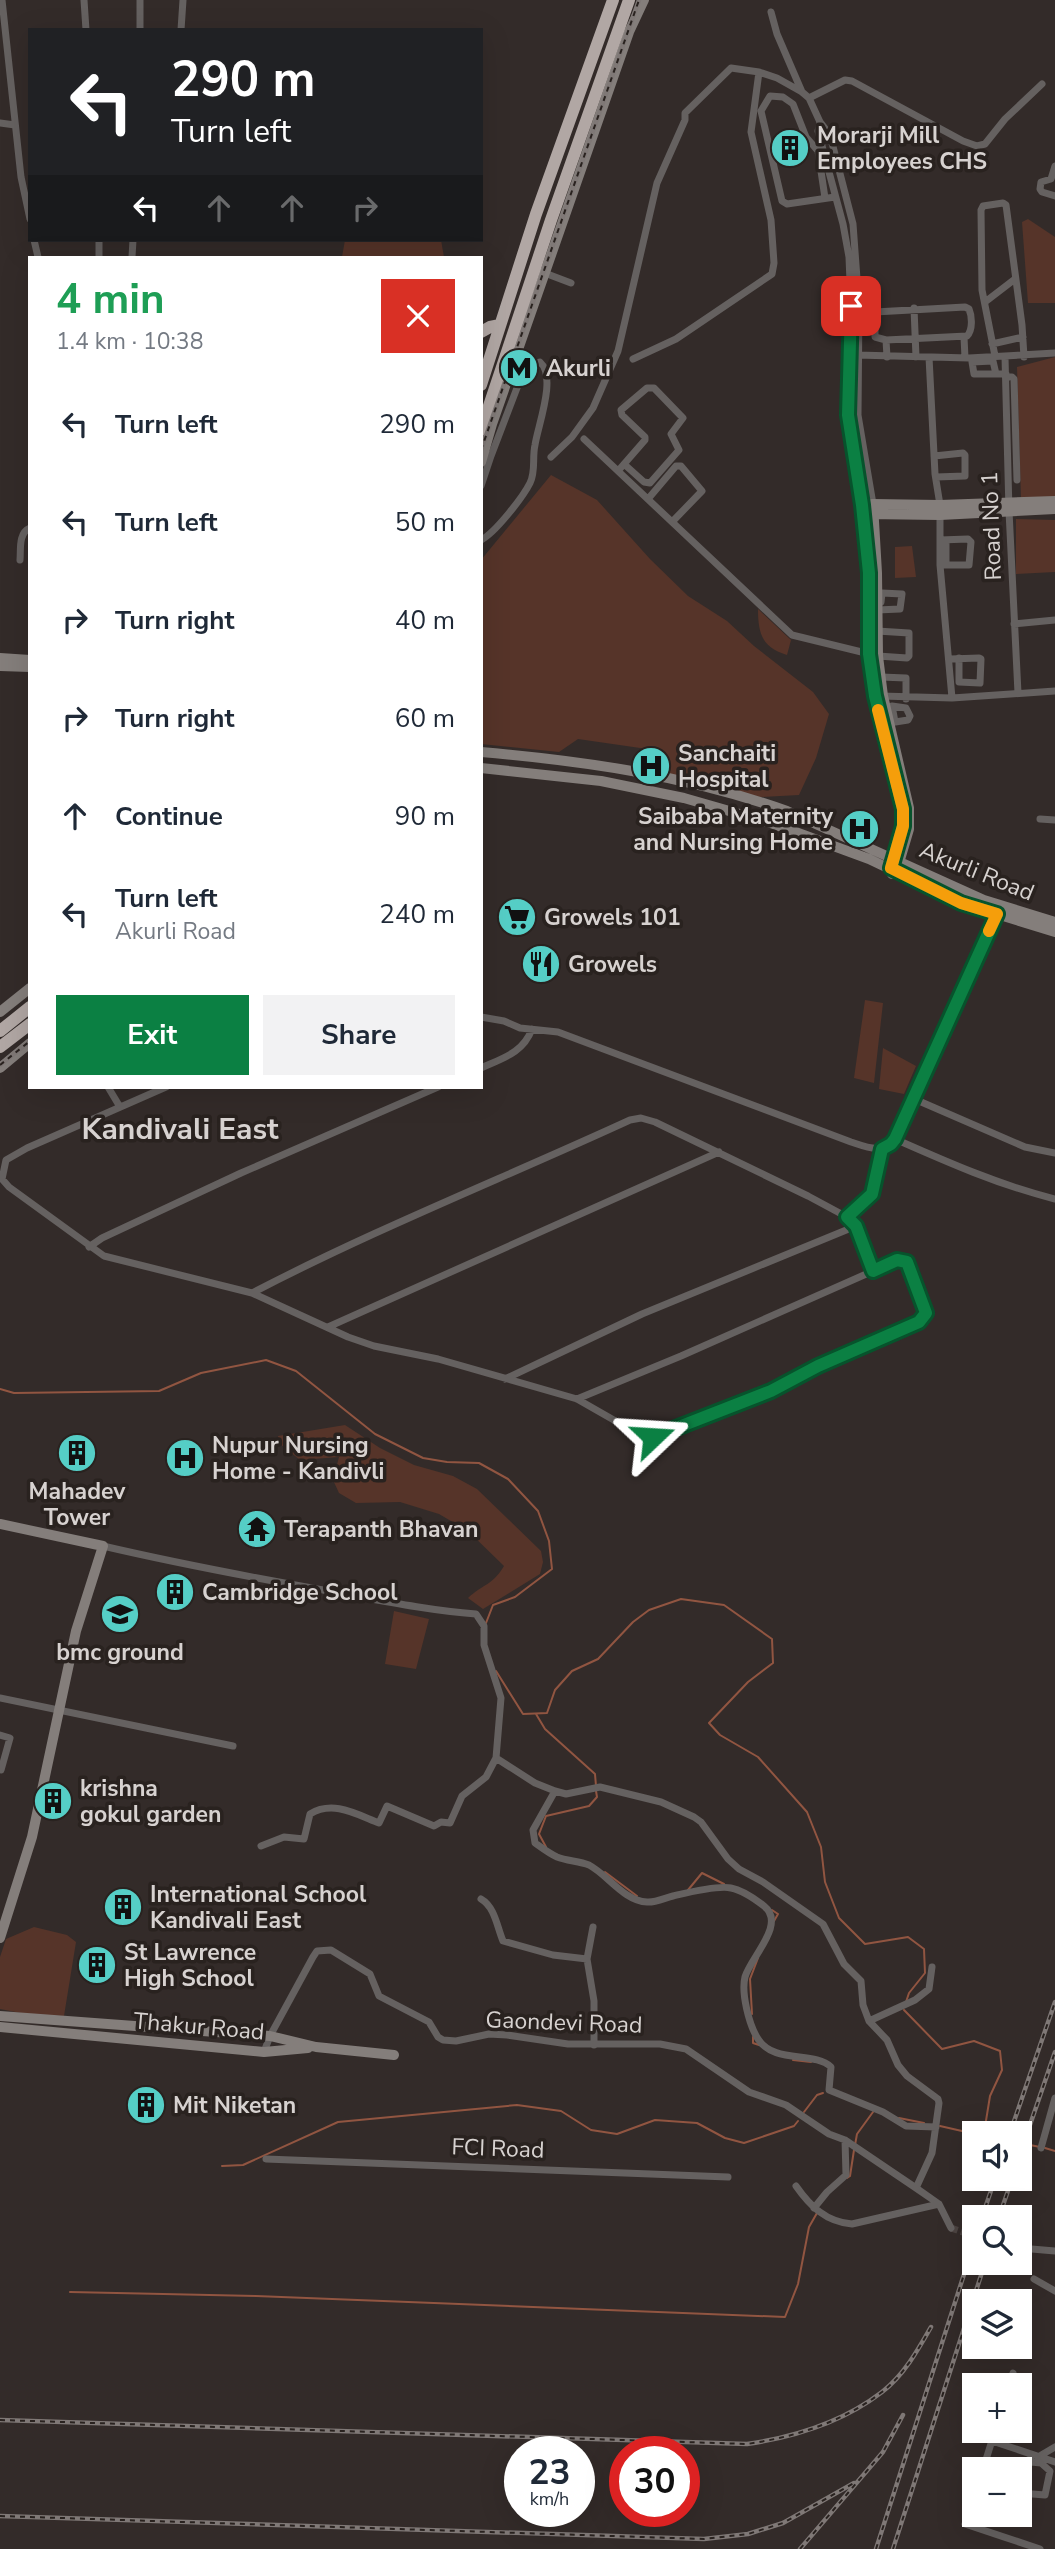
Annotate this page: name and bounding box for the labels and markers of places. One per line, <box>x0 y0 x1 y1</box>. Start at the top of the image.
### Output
place label: Morarji Mill Employees CHS <box>817 120 987 177</box>
building icon: Morarji Mill Employees CHS <box>769 127 811 169</box>
pin <box>821 276 881 336</box>
metro station icon: Akurli <box>498 347 540 389</box>
place label: Akurli <box>546 353 611 384</box>
place label: Sanchaiti Hospital <box>678 738 776 795</box>
hospital icon: Sanchaiti Hospital <box>630 745 672 787</box>
place label: Saibaba Maternity and Nursing Home <box>633 801 834 858</box>
hospital icon: Saibaba Maternity and Nursing Home <box>839 808 881 850</box>
supermarket icon: Growels 101 <box>496 896 538 938</box>
place label: Growels 101 <box>544 902 681 933</box>
restaurant icon: Growels <box>520 943 562 985</box>
place label: Growels <box>568 949 657 980</box>
place label: Nupur Nursing Home - Kandivli <box>212 1430 384 1487</box>
building icon: Mahadev Tower <box>56 1432 98 1474</box>
hospital icon: Nupur Nursing Home - Kandivli <box>164 1437 206 1479</box>
place label: Mahadev Tower <box>29 1476 126 1533</box>
temple icon: Terapanth Bhavan <box>236 1508 278 1550</box>
place label: Terapanth Bhavan <box>284 1514 478 1545</box>
building icon: Cambridge School <box>154 1571 196 1613</box>
place label: Cambridge School <box>202 1577 398 1608</box>
school or university icon: bmc ground <box>99 1593 141 1635</box>
place label: bmc ground <box>56 1637 184 1668</box>
place label: krishna gokul garden <box>80 1773 221 1830</box>
building icon: krishna gokul garden <box>32 1780 74 1822</box>
place label: International School Kandivali East <box>150 1879 367 1936</box>
building icon: International School Kandivali East <box>102 1886 144 1928</box>
place label: St Lawrence High School <box>124 1937 256 1994</box>
building icon: St Lawrence High School <box>76 1944 118 1986</box>
building icon: Mit Niketan <box>125 2084 167 2126</box>
place label: Mit Niketan <box>173 2090 296 2121</box>

